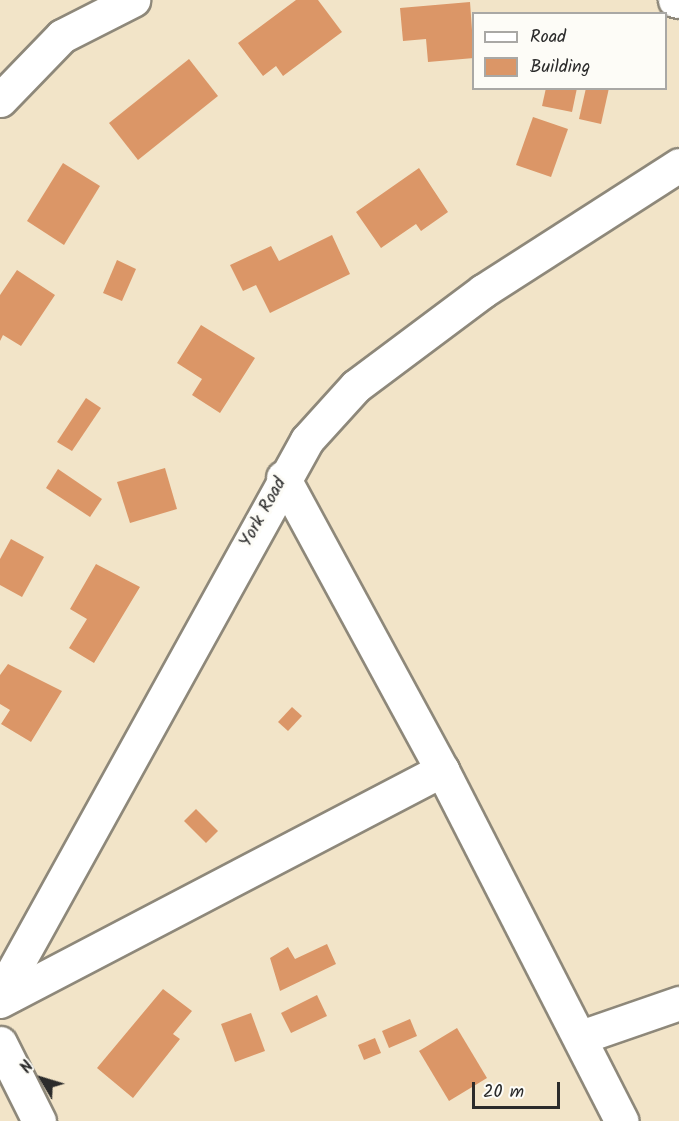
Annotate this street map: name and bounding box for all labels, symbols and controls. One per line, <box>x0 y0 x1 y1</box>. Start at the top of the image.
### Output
legend <box>472 12 667 90</box>
text: Road <box>530 23 566 52</box>
text: Building <box>530 53 590 82</box>
street label: York Road <box>236 474 292 552</box>
north arrow <box>12 1049 72 1109</box>
text: N <box>14 1056 40 1079</box>
scale bar <box>475 1070 564 1108</box>
text: 20 m <box>483 1078 524 1107</box>

